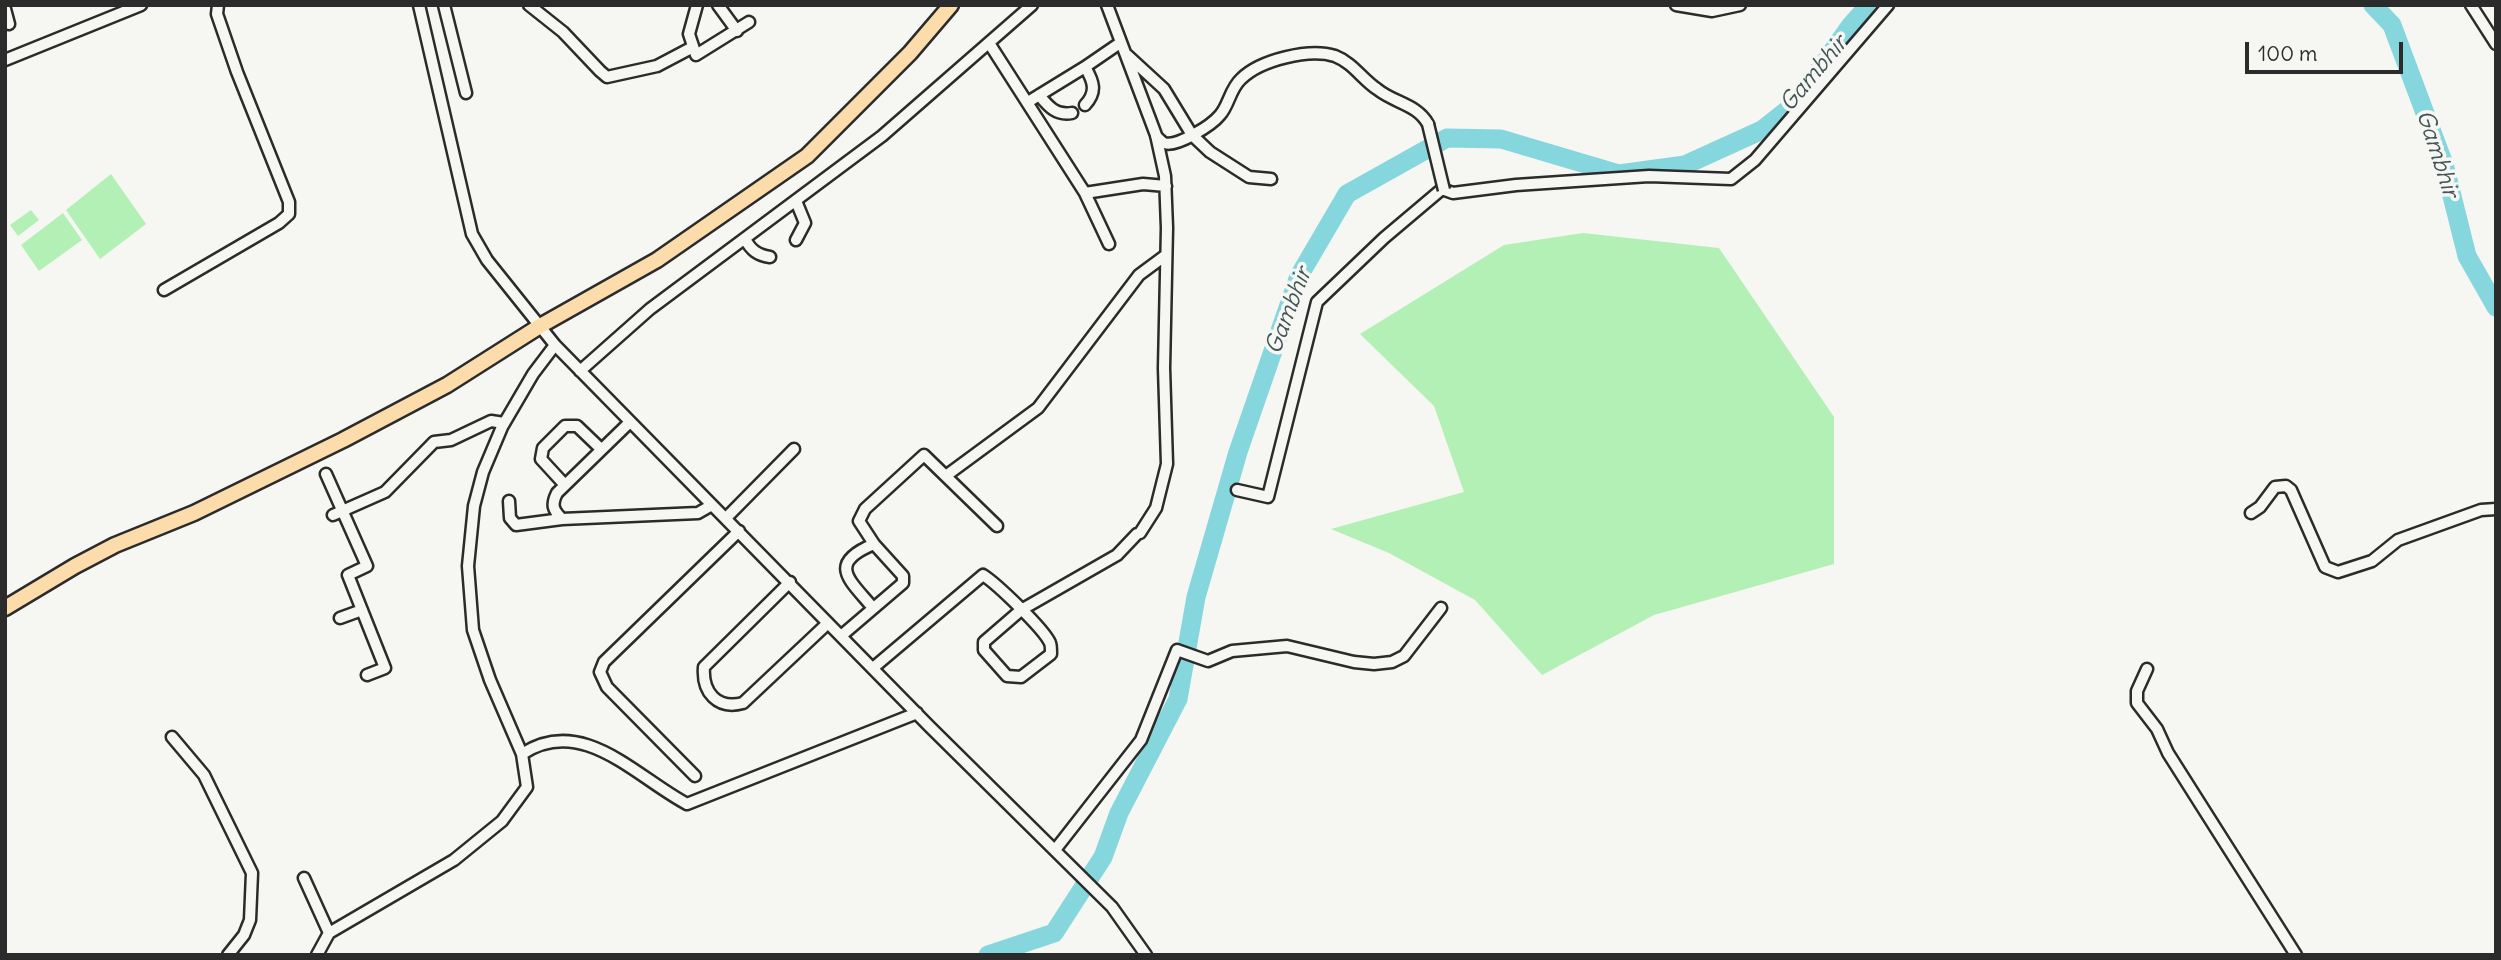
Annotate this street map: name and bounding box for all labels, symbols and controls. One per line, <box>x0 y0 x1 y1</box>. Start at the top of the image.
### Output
scale bar <box>2249 28 2406 72</box>
water label: Gambhir <box>1774 30 1854 118</box>
text: 100 m <box>2258 40 2317 67</box>
water label: Gambhir <box>2410 107 2464 201</box>
water label: Gambhir <box>1260 264 1318 358</box>

